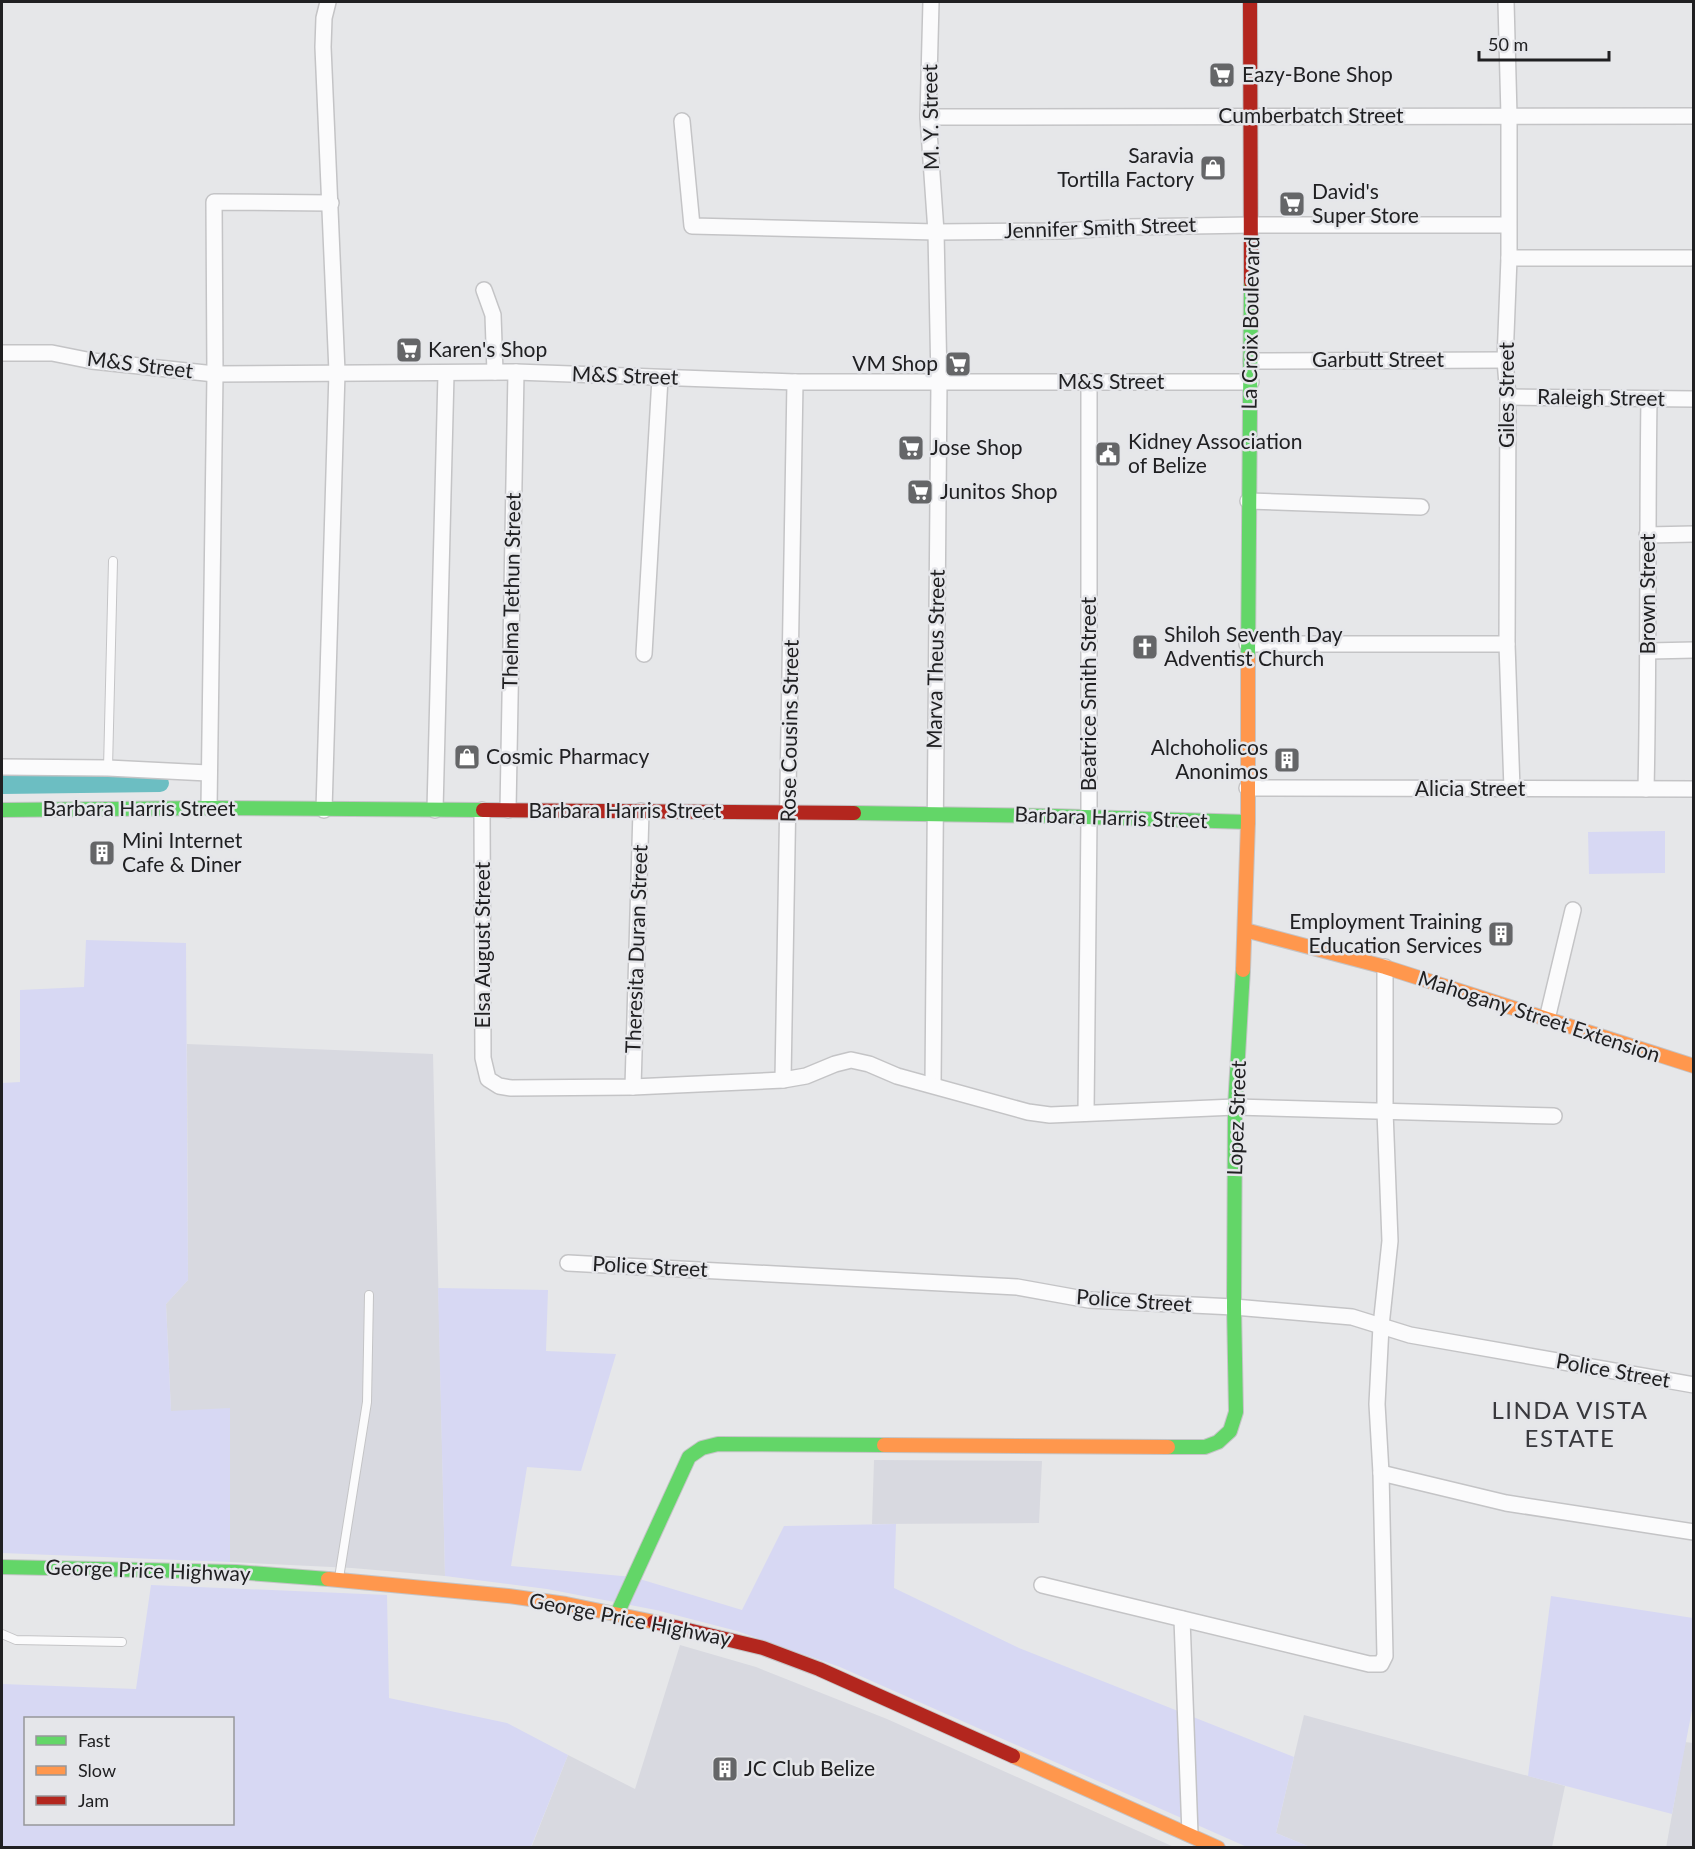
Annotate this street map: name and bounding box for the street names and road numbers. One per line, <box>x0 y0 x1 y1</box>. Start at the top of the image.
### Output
street label: M. Y. Street <box>916 63 943 170</box>
street label: Cumberbatch Street <box>1218 102 1404 127</box>
street label: Jennifer Smith Street <box>1003 211 1197 242</box>
street label: La Croix Boulevard <box>1235 236 1264 410</box>
street label: Giles Street <box>1493 341 1518 448</box>
street label: M&S Street <box>86 345 195 382</box>
street label: Garbutt Street <box>1312 346 1444 371</box>
street label: M&S Street <box>571 360 679 389</box>
street label: M&S Street <box>1058 368 1165 393</box>
street label: Raleigh Street <box>1537 383 1666 410</box>
street label: Thelma Tethun Street <box>496 492 525 689</box>
street label: Brown Street <box>1634 533 1659 655</box>
street label: Marva Theus Street <box>920 569 949 749</box>
street label: Beatrice Smith Street <box>1075 596 1100 791</box>
street label: Rose Cousins Street <box>774 639 803 823</box>
street label: Alicia Street <box>1415 775 1526 800</box>
street label: Barbara Harris Street <box>42 795 236 820</box>
street label: Barbara Harris Street <box>528 797 722 822</box>
street label: Barbara Harris Street <box>1014 801 1209 832</box>
street label: Theresita Duran Street <box>619 844 652 1054</box>
street label: Elsa August Street <box>469 861 494 1028</box>
street label: Mahogany Street Extension <box>1415 965 1664 1067</box>
street label: Lopez Street <box>1221 1060 1250 1176</box>
street label: Police Street <box>592 1250 709 1281</box>
street label: Police Street <box>1076 1283 1193 1316</box>
street label: Police Street <box>1554 1347 1673 1392</box>
street label: George Price Highway <box>45 1553 251 1586</box>
street label: George Price Highway <box>527 1587 734 1650</box>

